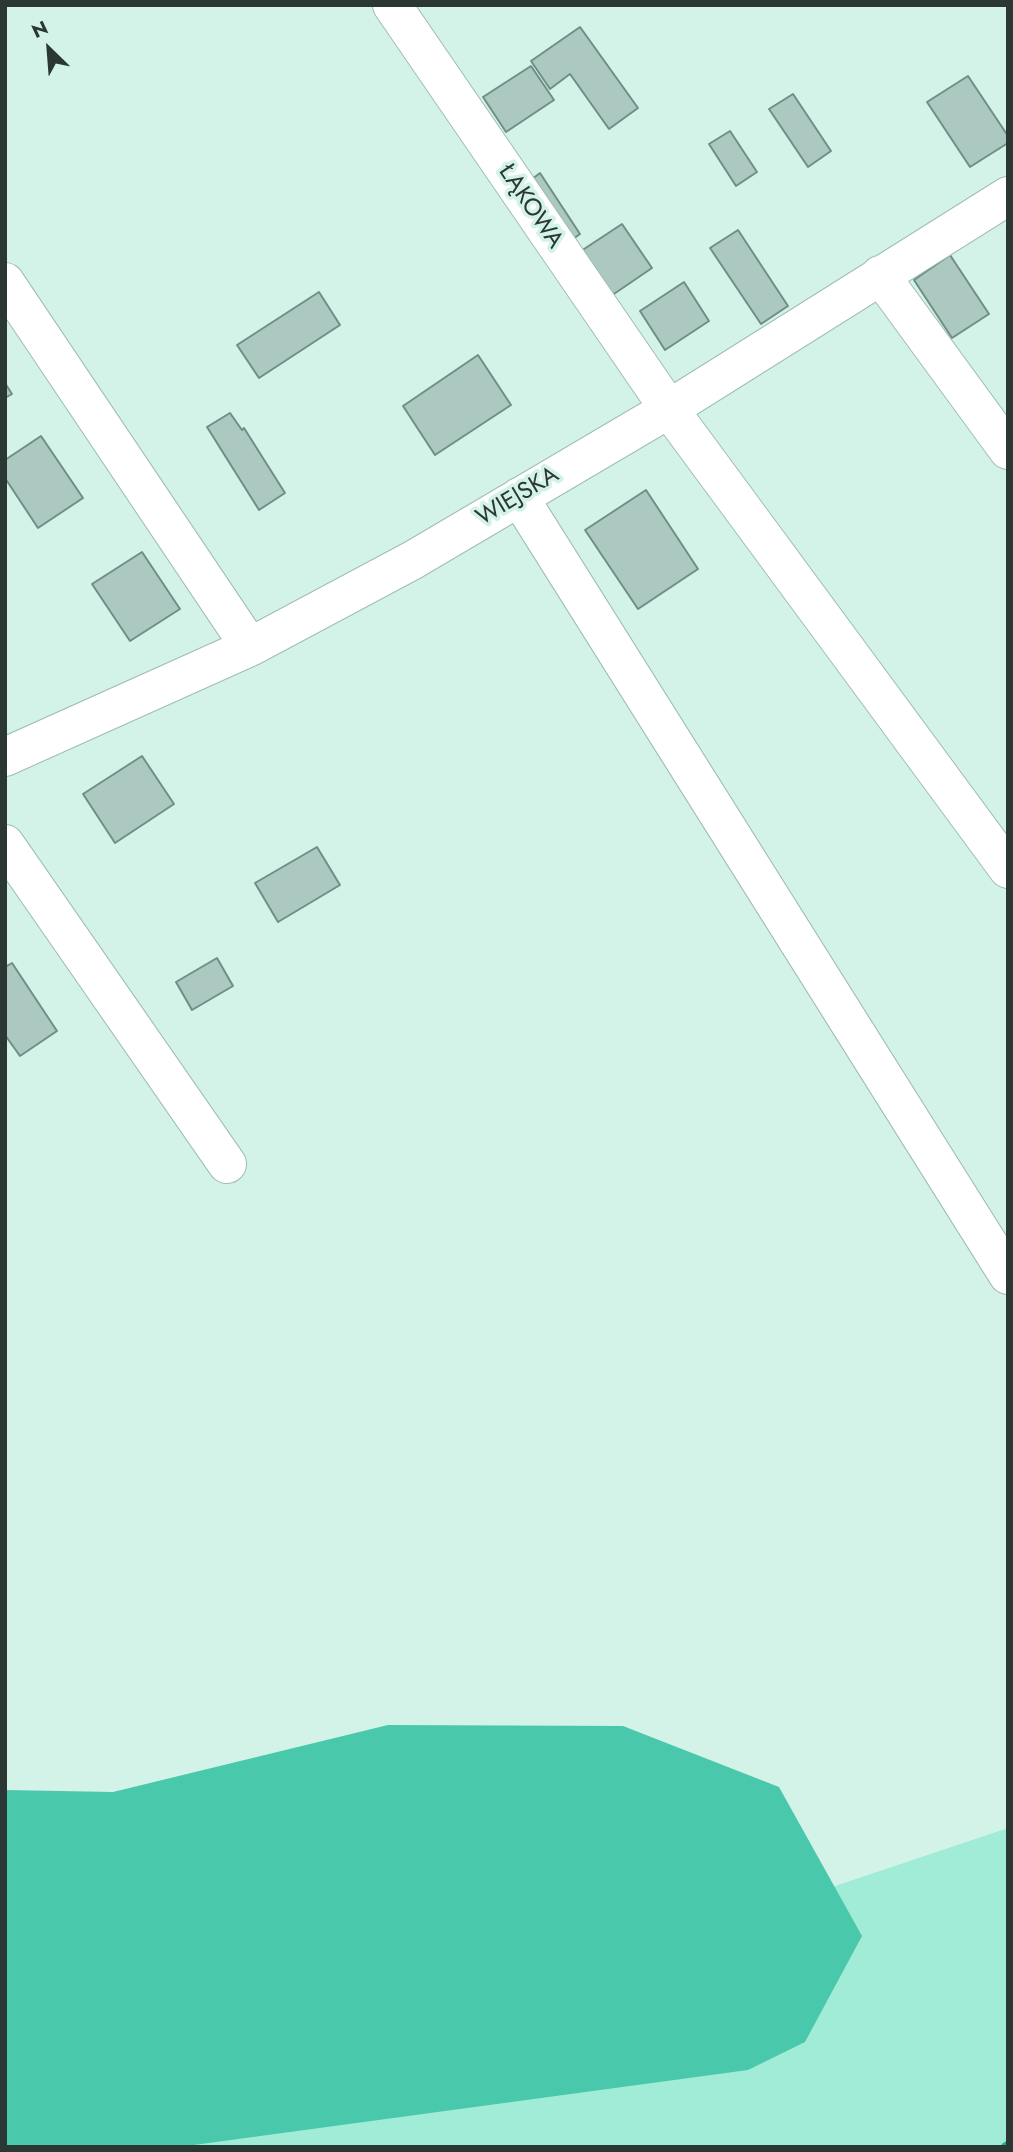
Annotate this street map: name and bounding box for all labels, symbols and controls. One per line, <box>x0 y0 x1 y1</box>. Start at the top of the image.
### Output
north arrow <box>14 14 84 84</box>
text: N <box>27 14 52 45</box>
street label: ŁĄKOWA <box>491 160 569 254</box>
street label: WIEJSKA <box>472 461 564 533</box>

